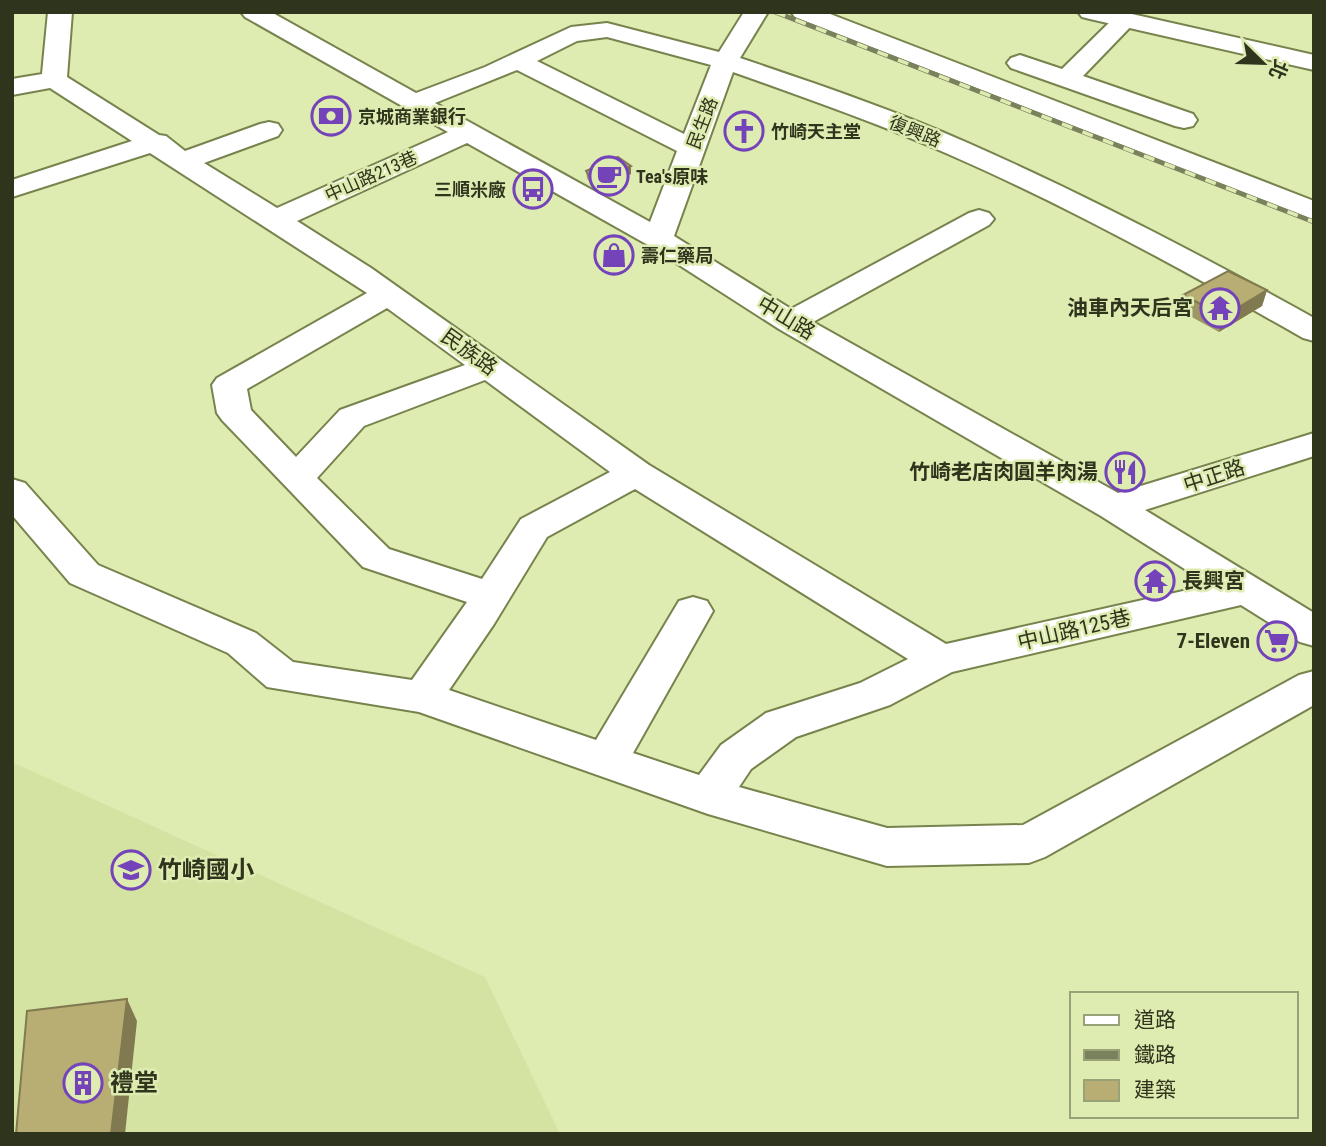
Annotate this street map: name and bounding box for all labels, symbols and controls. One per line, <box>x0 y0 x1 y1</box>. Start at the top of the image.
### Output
north arrow <box>1228 28 1298 98</box>
text: 北 <box>1264 56 1292 83</box>
street label: 民生路 <box>683 94 721 152</box>
bank icon: 京城商業銀行 <box>310 95 352 137</box>
place label: 京城商業銀行 <box>358 106 466 127</box>
church icon: 竹崎天主堂 <box>723 110 765 152</box>
street label: 復興路 <box>886 111 944 151</box>
place label: 竹崎天主堂 <box>771 121 861 142</box>
street label: 中山路213巷 <box>322 146 420 206</box>
cafe icon: Tea's原味 <box>588 155 630 197</box>
place label: Tea's原味 <box>636 166 708 187</box>
bus stop icon: 三順米廠 <box>512 168 554 210</box>
place label: 三順米廠 <box>434 179 506 200</box>
shop icon: 壽仁藥局 <box>593 234 635 276</box>
place label: 壽仁藥局 <box>641 245 713 266</box>
temple icon: 油車內天后宮 <box>1199 287 1241 329</box>
street label: 中山路 <box>753 291 819 345</box>
place label: 油車內天后宮 <box>1067 296 1193 320</box>
street label: 民族路 <box>436 324 502 380</box>
restaurant icon: 竹崎老店肉圓羊肉湯 <box>1104 451 1146 493</box>
street label: 中正路 <box>1180 455 1248 497</box>
place label: 竹崎老店肉圓羊肉湯 <box>909 460 1098 484</box>
temple icon: 長興宮 <box>1134 560 1176 602</box>
place label: 長興宮 <box>1182 569 1245 593</box>
street label: 中山路125巷 <box>1015 605 1133 655</box>
supermarket icon: 7-Eleven <box>1256 620 1298 662</box>
place label: 7-Eleven <box>1177 629 1250 653</box>
school or university icon: 竹崎國小 <box>110 849 152 891</box>
place label: 竹崎國小 <box>158 856 254 884</box>
legend <box>1070 992 1298 1118</box>
text: 道路 <box>1134 1008 1176 1032</box>
text: 鐵路 <box>1134 1043 1176 1067</box>
building icon: 禮堂 <box>62 1062 104 1104</box>
place label: 禮堂 <box>110 1069 158 1097</box>
text: 建築 <box>1134 1078 1176 1102</box>

